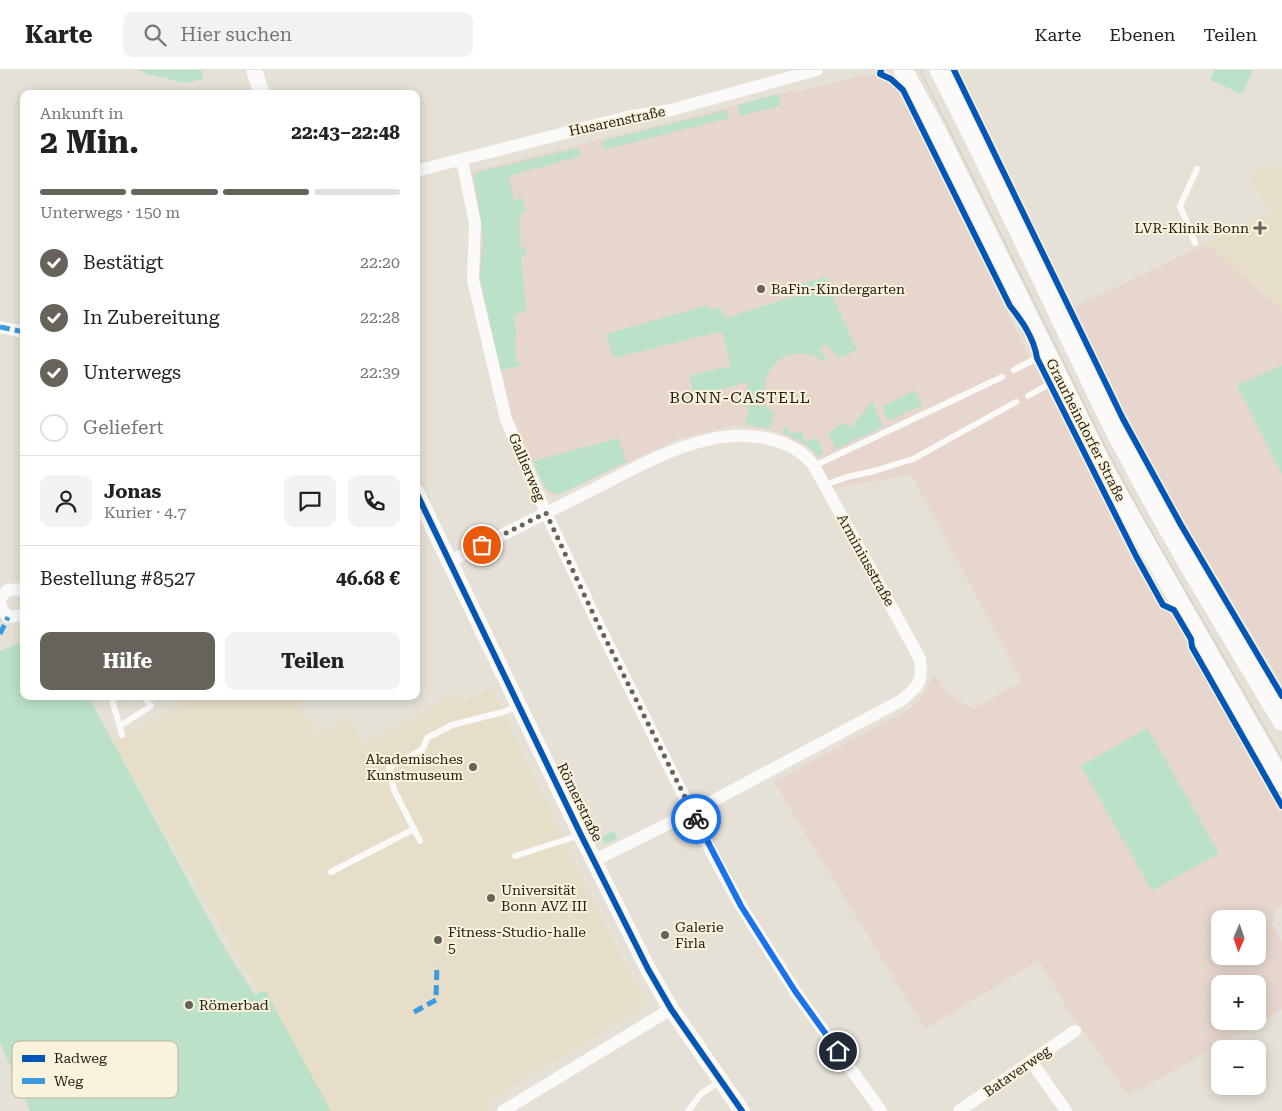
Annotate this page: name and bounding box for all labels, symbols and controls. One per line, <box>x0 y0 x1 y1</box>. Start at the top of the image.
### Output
search box <box>123 12 473 57</box>
text: Karte <box>25 21 93 49</box>
icon: search <box>141 21 169 49</box>
text: Hier suchen <box>181 23 292 46</box>
text: Karte <box>1035 24 1081 45</box>
text: Ebenen <box>1109 24 1175 45</box>
text: Teilen <box>1203 24 1257 45</box>
street label: Husarenstraße <box>567 103 667 139</box>
text: Ankunft in <box>40 104 124 123</box>
text: 22:43–22:48 <box>291 121 400 144</box>
text: 2 Min. <box>40 123 139 161</box>
text: Unterwegs · 150 m <box>40 203 180 222</box>
place label: LVR-Klinik Bonn <box>1135 220 1249 236</box>
marker: LVR-Klinik Bonn <box>1253 221 1267 235</box>
icon: check <box>40 249 68 277</box>
text: Bestätigt <box>83 251 164 274</box>
text: 22:20 <box>360 253 400 272</box>
place label: BaFin-Kindergarten <box>771 281 905 297</box>
marker: BaFin-Kindergarten <box>755 283 767 295</box>
icon: check <box>40 304 68 332</box>
text: In Zubereitung <box>83 306 220 329</box>
text: 22:28 <box>360 308 400 327</box>
street label: Graurheindorfer Straße <box>1043 356 1129 504</box>
icon: check <box>40 359 68 387</box>
text: Unterwegs <box>83 361 181 384</box>
text: 22:39 <box>360 363 400 382</box>
district label: BONN-CASTELL <box>669 388 811 407</box>
text: Geliefert <box>83 416 164 439</box>
street label: Gallierweg <box>505 431 549 503</box>
button: person <box>40 475 92 527</box>
button: chat <box>284 475 336 527</box>
button: phone <box>348 475 400 527</box>
text: Jonas <box>104 480 161 503</box>
text: Kurier · 4.7 <box>104 503 186 522</box>
street label: Arminiusstraße <box>834 511 898 609</box>
pin <box>461 524 503 566</box>
icon: bag <box>468 531 496 559</box>
text: Bestellung #8527 <box>40 567 195 590</box>
text: 46.68 € <box>336 567 400 590</box>
button: Hilfe <box>40 632 215 690</box>
button: Teilen <box>225 632 400 690</box>
place label: Akademisches Kunstmuseum <box>365 751 463 783</box>
street label: Römerstraße <box>554 760 606 844</box>
marker: Akademisches Kunstmuseum <box>467 761 479 773</box>
courier <box>671 794 721 844</box>
icon: bike <box>682 805 710 833</box>
place label: Universität Bonn AVZ III <box>501 882 587 914</box>
marker: Universität Bonn AVZ III <box>485 892 497 904</box>
north arrow <box>1211 910 1266 965</box>
map controls <box>1211 910 1266 1095</box>
place label: Galerie Firla <box>675 919 724 951</box>
place label: Fitness-Studio-halle 5 <box>448 924 586 956</box>
marker: Galerie Firla <box>659 929 671 941</box>
marker: Fitness-Studio-halle 5 <box>432 934 444 946</box>
button: + <box>1211 975 1266 1030</box>
place label: Römerbad <box>199 997 269 1013</box>
marker: Römerbad <box>183 999 195 1011</box>
pin <box>817 1030 859 1072</box>
icon: home <box>824 1037 852 1065</box>
button: − <box>1211 1040 1266 1095</box>
legend <box>12 1041 178 1098</box>
street label: Bataverweg <box>981 1042 1053 1100</box>
text: Radweg <box>54 1050 107 1066</box>
text: Weg <box>54 1073 83 1089</box>

